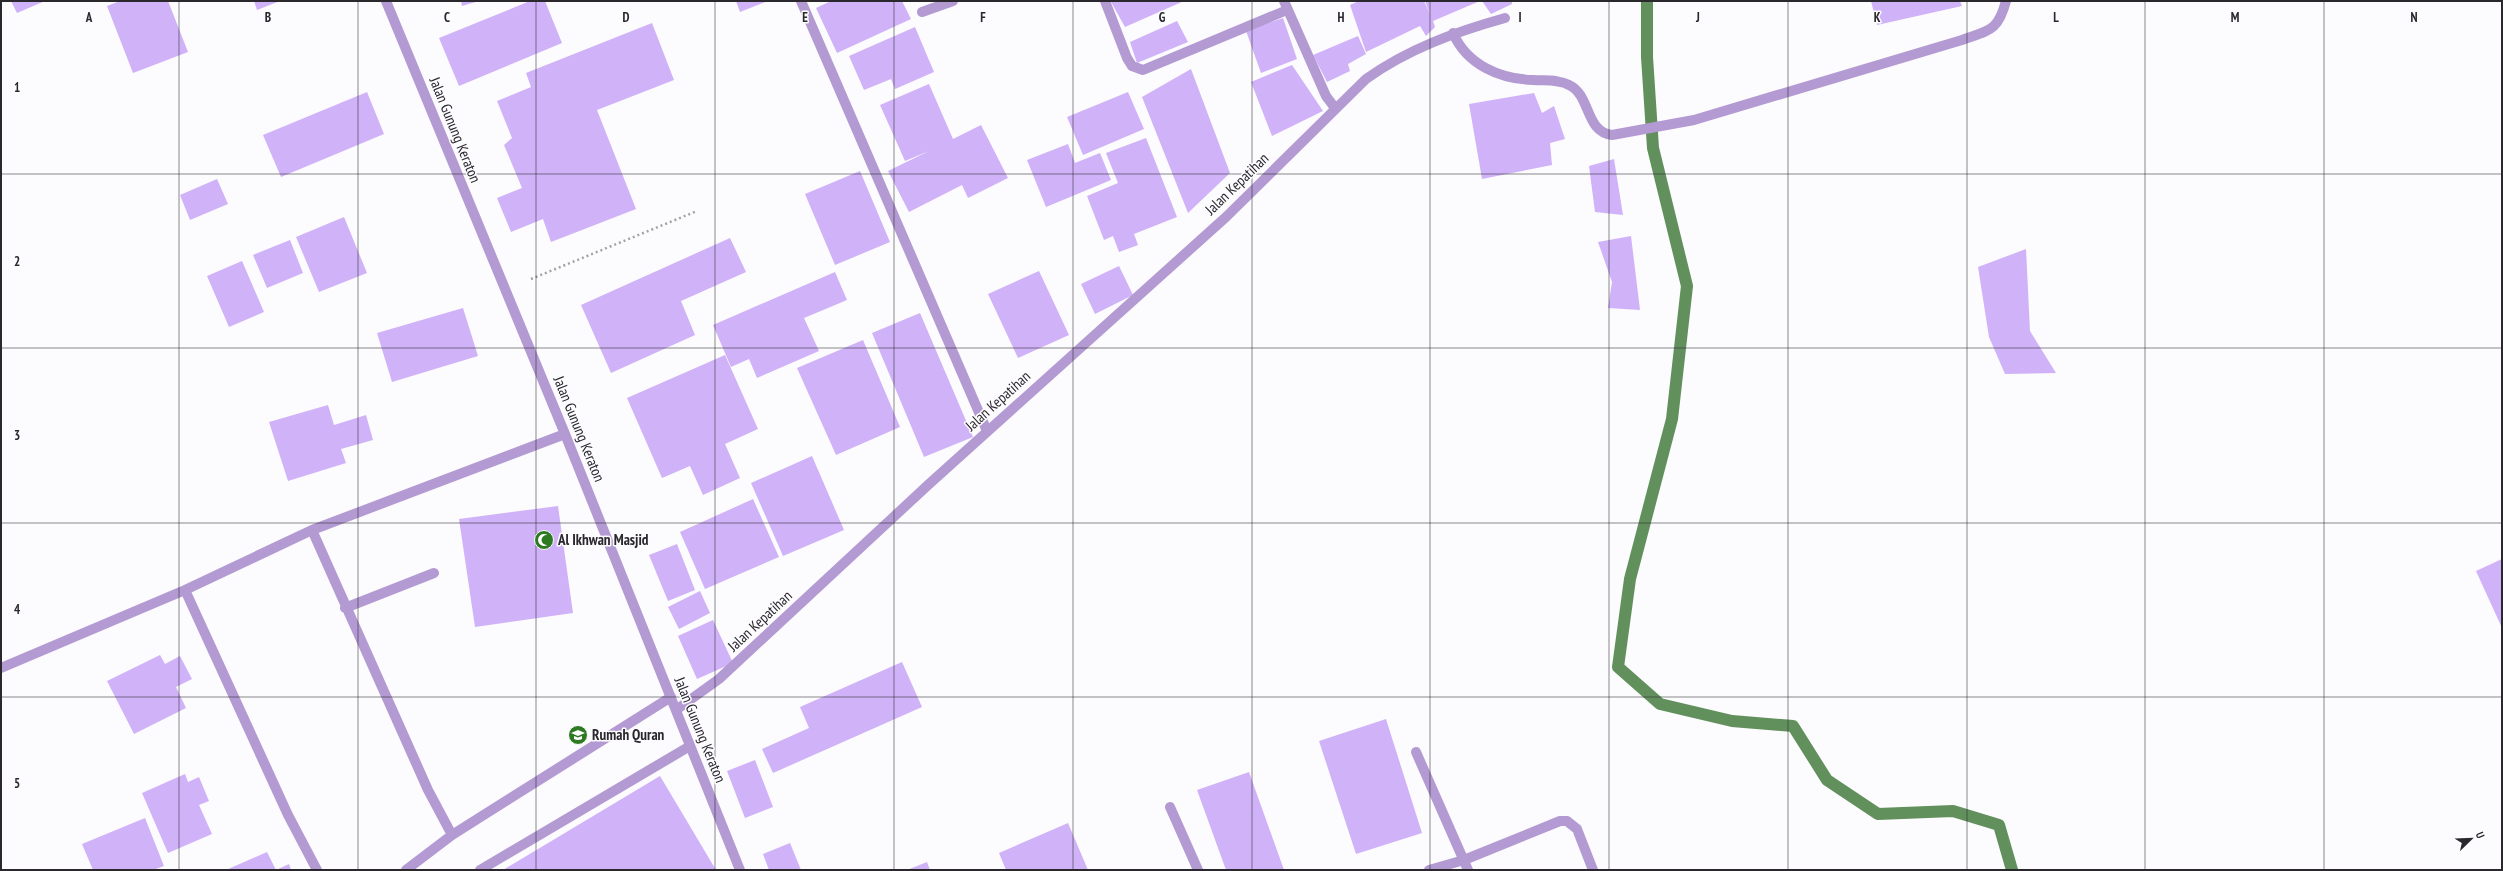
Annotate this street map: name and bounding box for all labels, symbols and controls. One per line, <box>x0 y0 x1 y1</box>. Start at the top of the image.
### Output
text: A <box>85 9 93 26</box>
text: B <box>265 9 271 26</box>
text: C <box>444 9 450 26</box>
text: D <box>623 9 630 26</box>
text: E <box>802 9 808 26</box>
text: F <box>980 9 986 26</box>
text: G <box>1159 9 1166 26</box>
text: H <box>1338 9 1345 26</box>
text: I <box>1518 9 1522 26</box>
text: J <box>1695 9 1700 26</box>
text: K <box>1874 9 1881 26</box>
text: L <box>2053 9 2059 26</box>
text: M <box>2231 9 2240 26</box>
text: N <box>2410 9 2418 26</box>
street label: Jalan Gunung Keraton <box>425 73 485 185</box>
text: 1 <box>14 79 20 96</box>
street label: Jalan Kepatihan <box>1200 149 1272 219</box>
text: 2 <box>14 253 20 270</box>
street label: Jalan Kepatihan <box>960 366 1034 435</box>
street label: Jalan Gunung Keraton <box>549 372 609 484</box>
text: 3 <box>14 427 20 444</box>
mosque icon: Al Ikhwan Masjid <box>533 529 555 551</box>
place label: Al Ikhwan Masjid <box>557 530 649 549</box>
street label: Jalan Kepatihan <box>723 586 796 656</box>
text: 4 <box>14 601 21 618</box>
street label: Jalan Gunung Keraton <box>670 673 730 785</box>
school or university icon: Rumah Quran <box>567 724 589 746</box>
place label: Rumah Quran <box>592 725 665 744</box>
text: 5 <box>14 775 20 792</box>
north arrow <box>2451 819 2491 859</box>
text: U <box>2473 830 2488 841</box>

